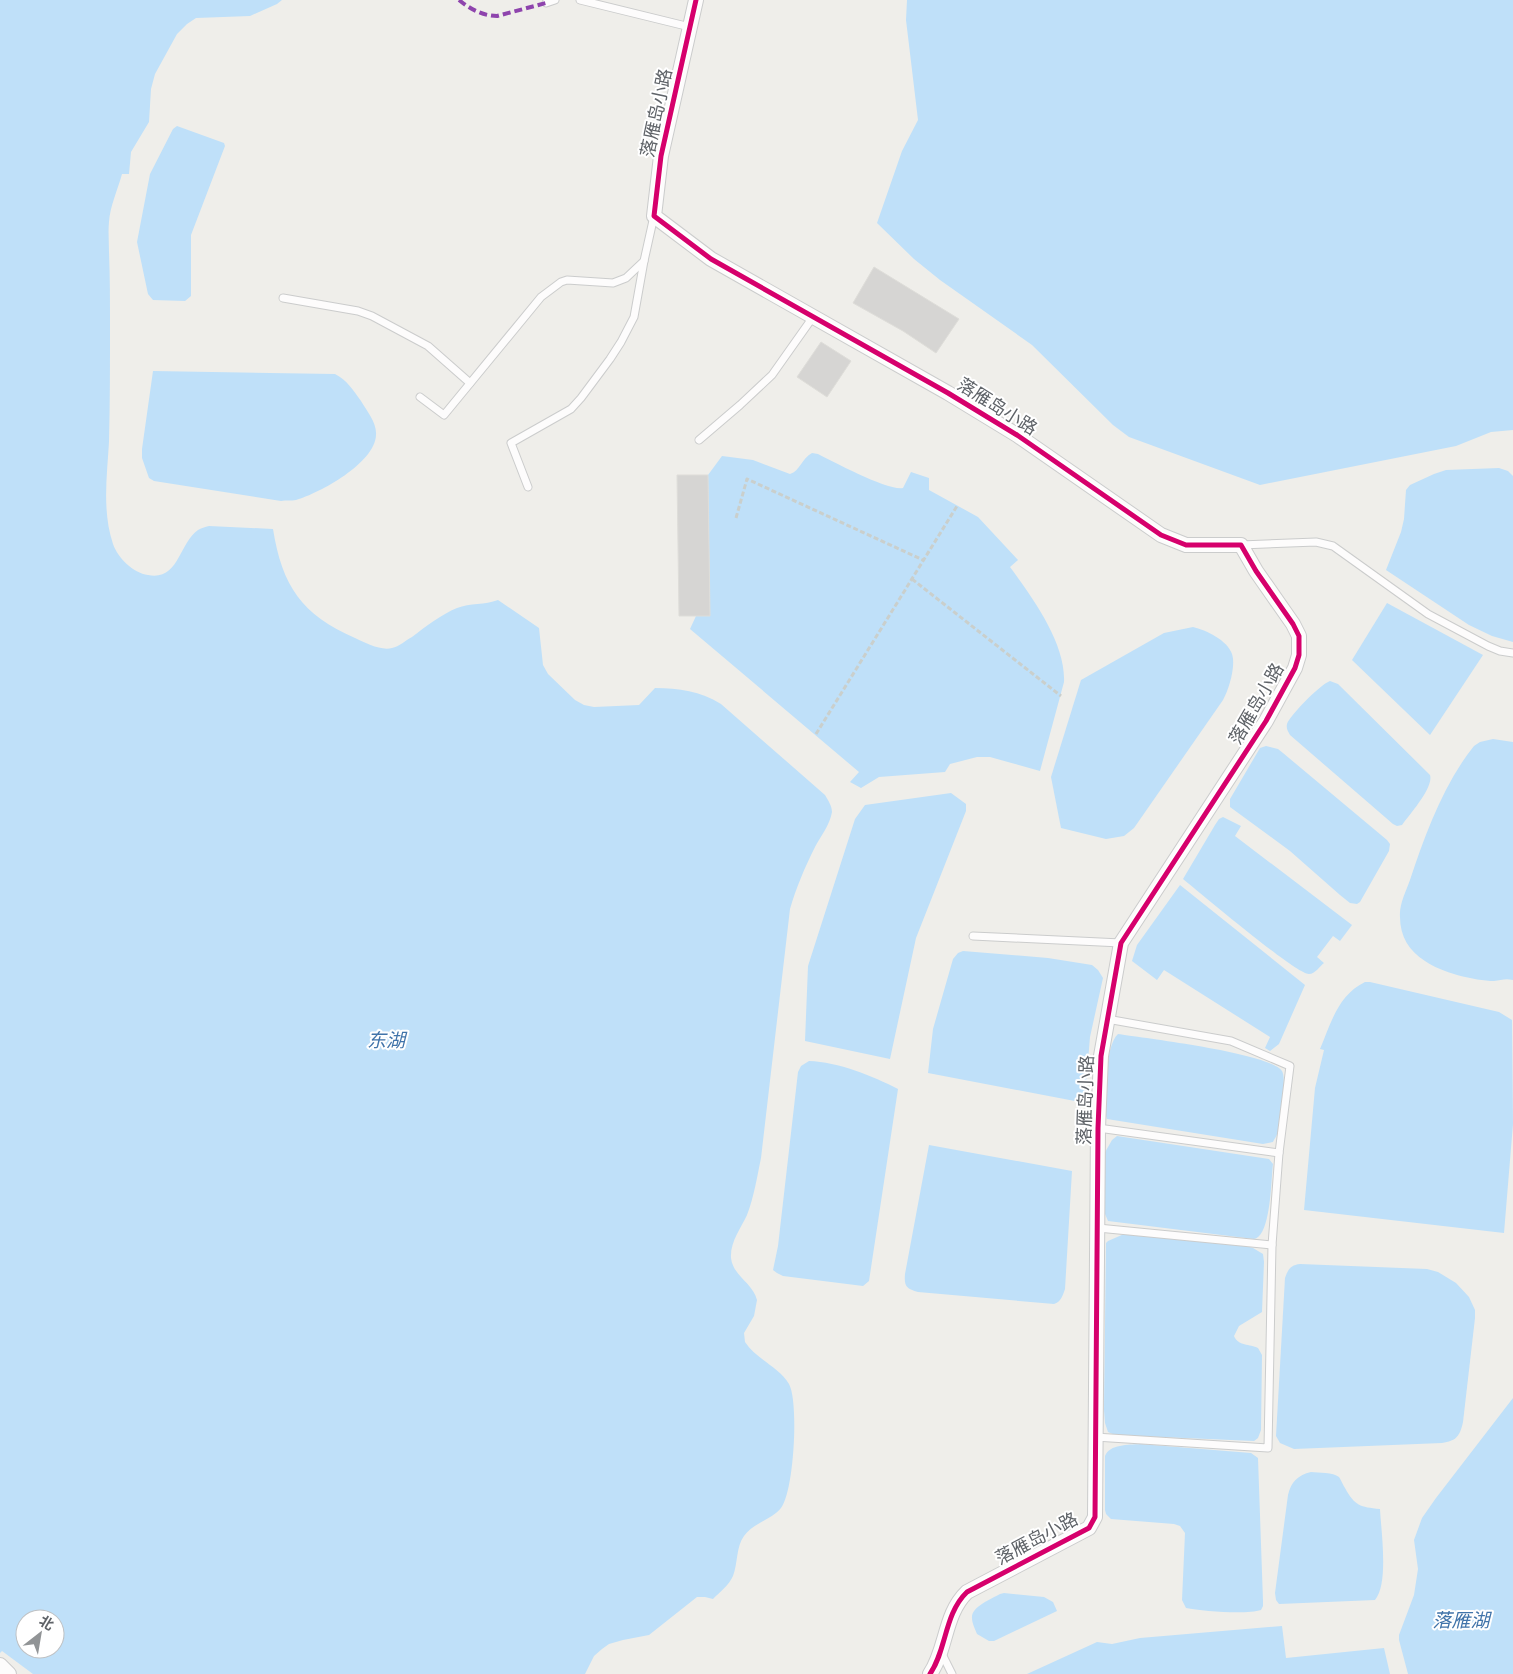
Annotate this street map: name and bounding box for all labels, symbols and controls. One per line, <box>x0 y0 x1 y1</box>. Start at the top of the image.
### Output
street label: 落雁岛小路 <box>637 67 677 159</box>
street label: 落雁岛小路 <box>953 374 1041 440</box>
street label: 落雁岛小路 <box>1225 660 1289 748</box>
water label: 东湖 <box>367 1030 408 1053</box>
street label: 落雁岛小路 <box>1074 1055 1098 1145</box>
street label: 落雁岛小路 <box>992 1509 1082 1569</box>
north arrow <box>15 1609 65 1659</box>
water label: 落雁湖 <box>1432 1610 1492 1633</box>
text: 北 <box>36 1612 57 1634</box>

